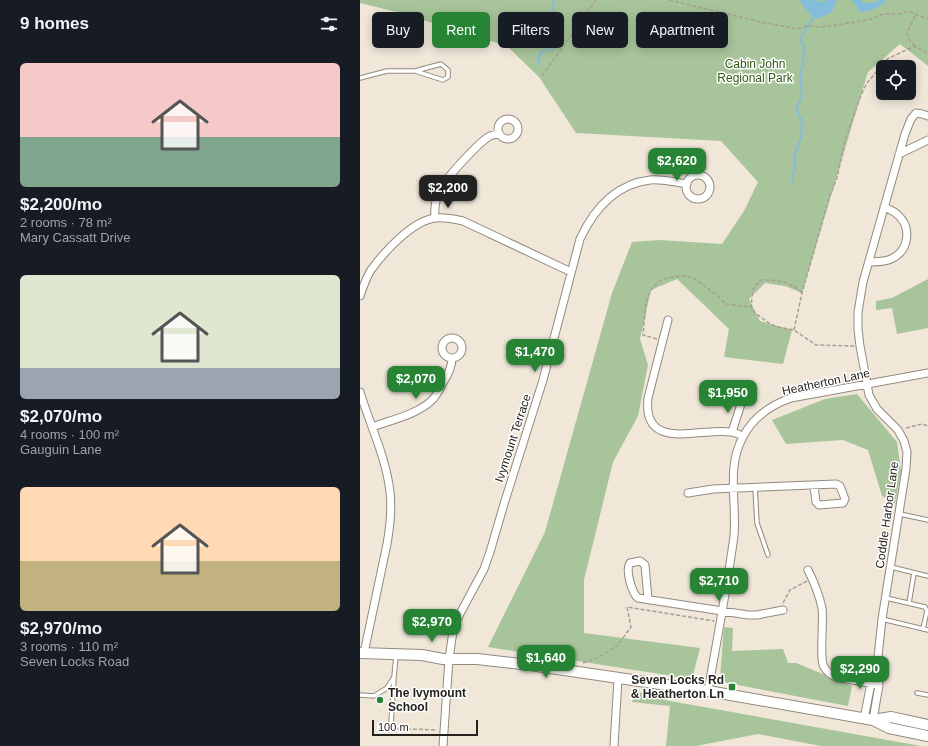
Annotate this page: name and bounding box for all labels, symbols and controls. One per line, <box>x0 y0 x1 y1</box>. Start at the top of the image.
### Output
chip: Buy <box>372 12 424 48</box>
chip: Rent <box>432 12 490 48</box>
chip: Filters <box>498 12 564 48</box>
chip: New <box>572 12 628 48</box>
chip: Apartment <box>636 12 728 48</box>
icon: filters <box>318 13 340 35</box>
text: 9 homes <box>20 14 89 33</box>
park label: Cabin John Regional Park <box>717 57 794 85</box>
map controls <box>876 60 916 100</box>
button: locate <box>876 60 916 100</box>
icon: home <box>144 89 216 161</box>
pin: $2,620 <box>644 148 710 182</box>
text: $2,620 <box>657 153 697 168</box>
pin: $2,200 <box>415 175 481 209</box>
text: $2,200 <box>428 180 468 195</box>
text: $2,200/mo <box>20 195 102 214</box>
text: 2 rooms · 78 m² <box>20 215 112 230</box>
text: Mary Cassatt Drive <box>20 230 131 245</box>
icon: home <box>144 301 216 373</box>
pin: $1,470 <box>502 339 568 373</box>
text: $1,470 <box>515 344 555 359</box>
pin: $2,070 <box>383 366 449 400</box>
street label: Heatherton Lane <box>781 366 871 398</box>
text: $2,070 <box>396 371 436 386</box>
pin: $1,950 <box>695 380 761 414</box>
text: $1,950 <box>708 385 748 400</box>
street label: Ivymount Terrace <box>492 392 534 484</box>
text: $2,070/mo <box>20 407 102 426</box>
text: 4 rooms · 100 m² <box>20 427 119 442</box>
text: Gauguin Lane <box>20 442 102 457</box>
street label: Coddle Harbor Lane <box>873 460 901 569</box>
icon: home <box>144 513 216 585</box>
pin: $2,710 <box>686 568 752 602</box>
text: $2,710 <box>699 573 739 588</box>
pin: $2,970 <box>399 609 465 643</box>
text: $2,970 <box>412 614 452 629</box>
text: $2,970/mo <box>20 619 102 638</box>
text: 3 rooms · 110 m² <box>20 639 118 654</box>
pin: $1,640 <box>513 645 579 679</box>
text: $1,640 <box>526 650 566 665</box>
text: Seven Locks Road <box>20 654 129 669</box>
pin: $2,290 <box>827 656 893 690</box>
text: $2,290 <box>840 661 880 676</box>
place label: Seven Locks Rd & Heatherton Ln <box>631 673 724 701</box>
marker: Seven Locks Rd & Heatherton Ln <box>727 682 737 692</box>
place label: The Ivymount School <box>388 686 466 714</box>
marker: The Ivymount School <box>375 695 385 705</box>
scale bar <box>372 718 478 737</box>
text: 100 m <box>378 721 409 733</box>

